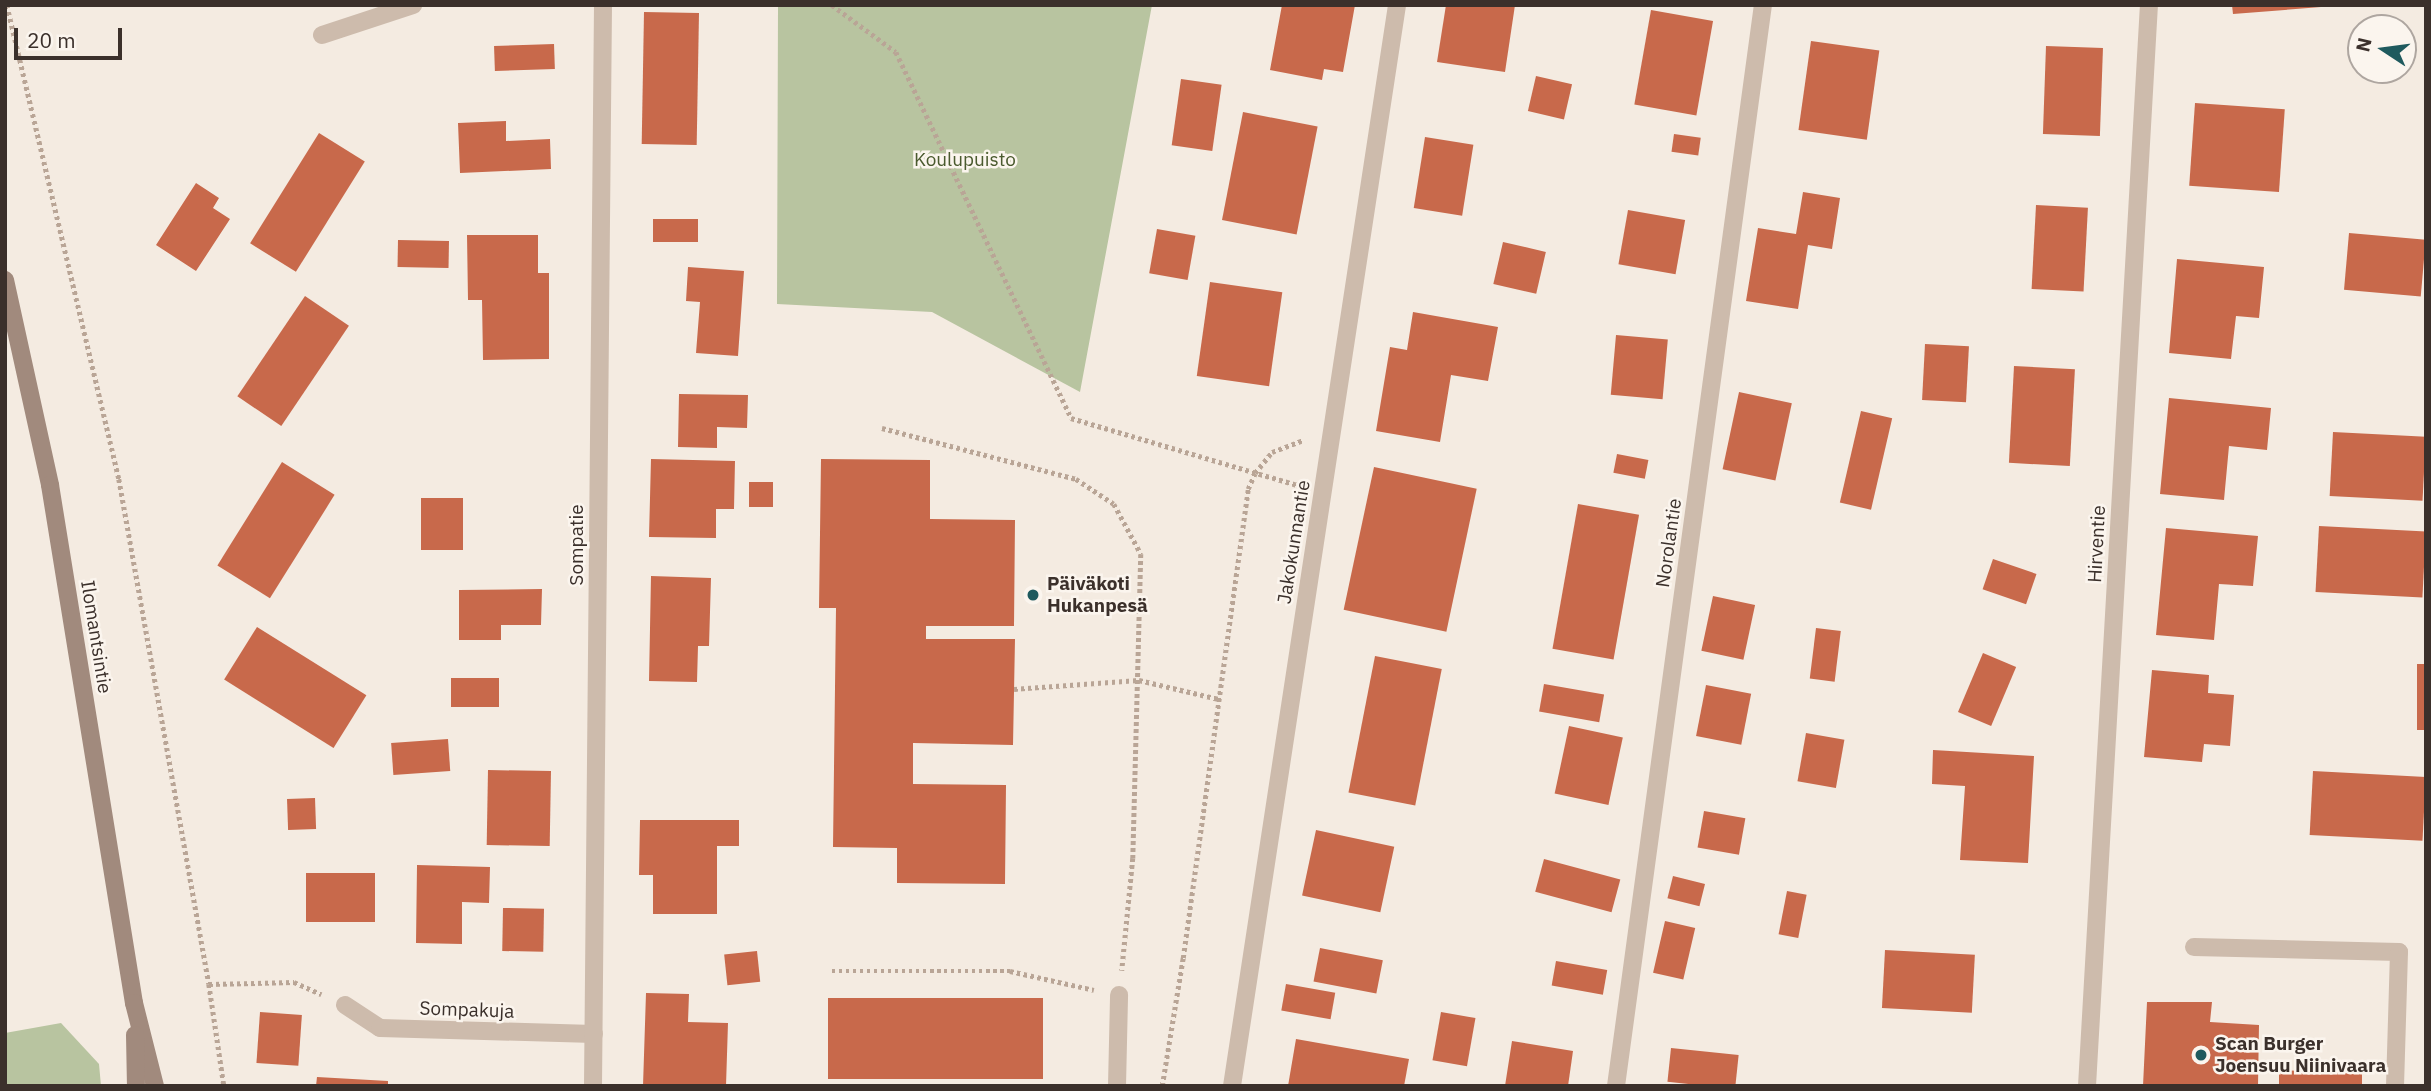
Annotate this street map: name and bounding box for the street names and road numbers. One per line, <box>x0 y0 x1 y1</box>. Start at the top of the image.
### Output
street label: Jakokunnantie <box>1273 478 1315 606</box>
street label: Norolantie <box>1651 497 1687 589</box>
street label: Sompatie <box>566 504 588 586</box>
street label: Hirventie <box>2084 505 2110 583</box>
street label: Ilomantsintie <box>76 579 116 695</box>
street label: Sompakuja <box>419 997 515 1023</box>

